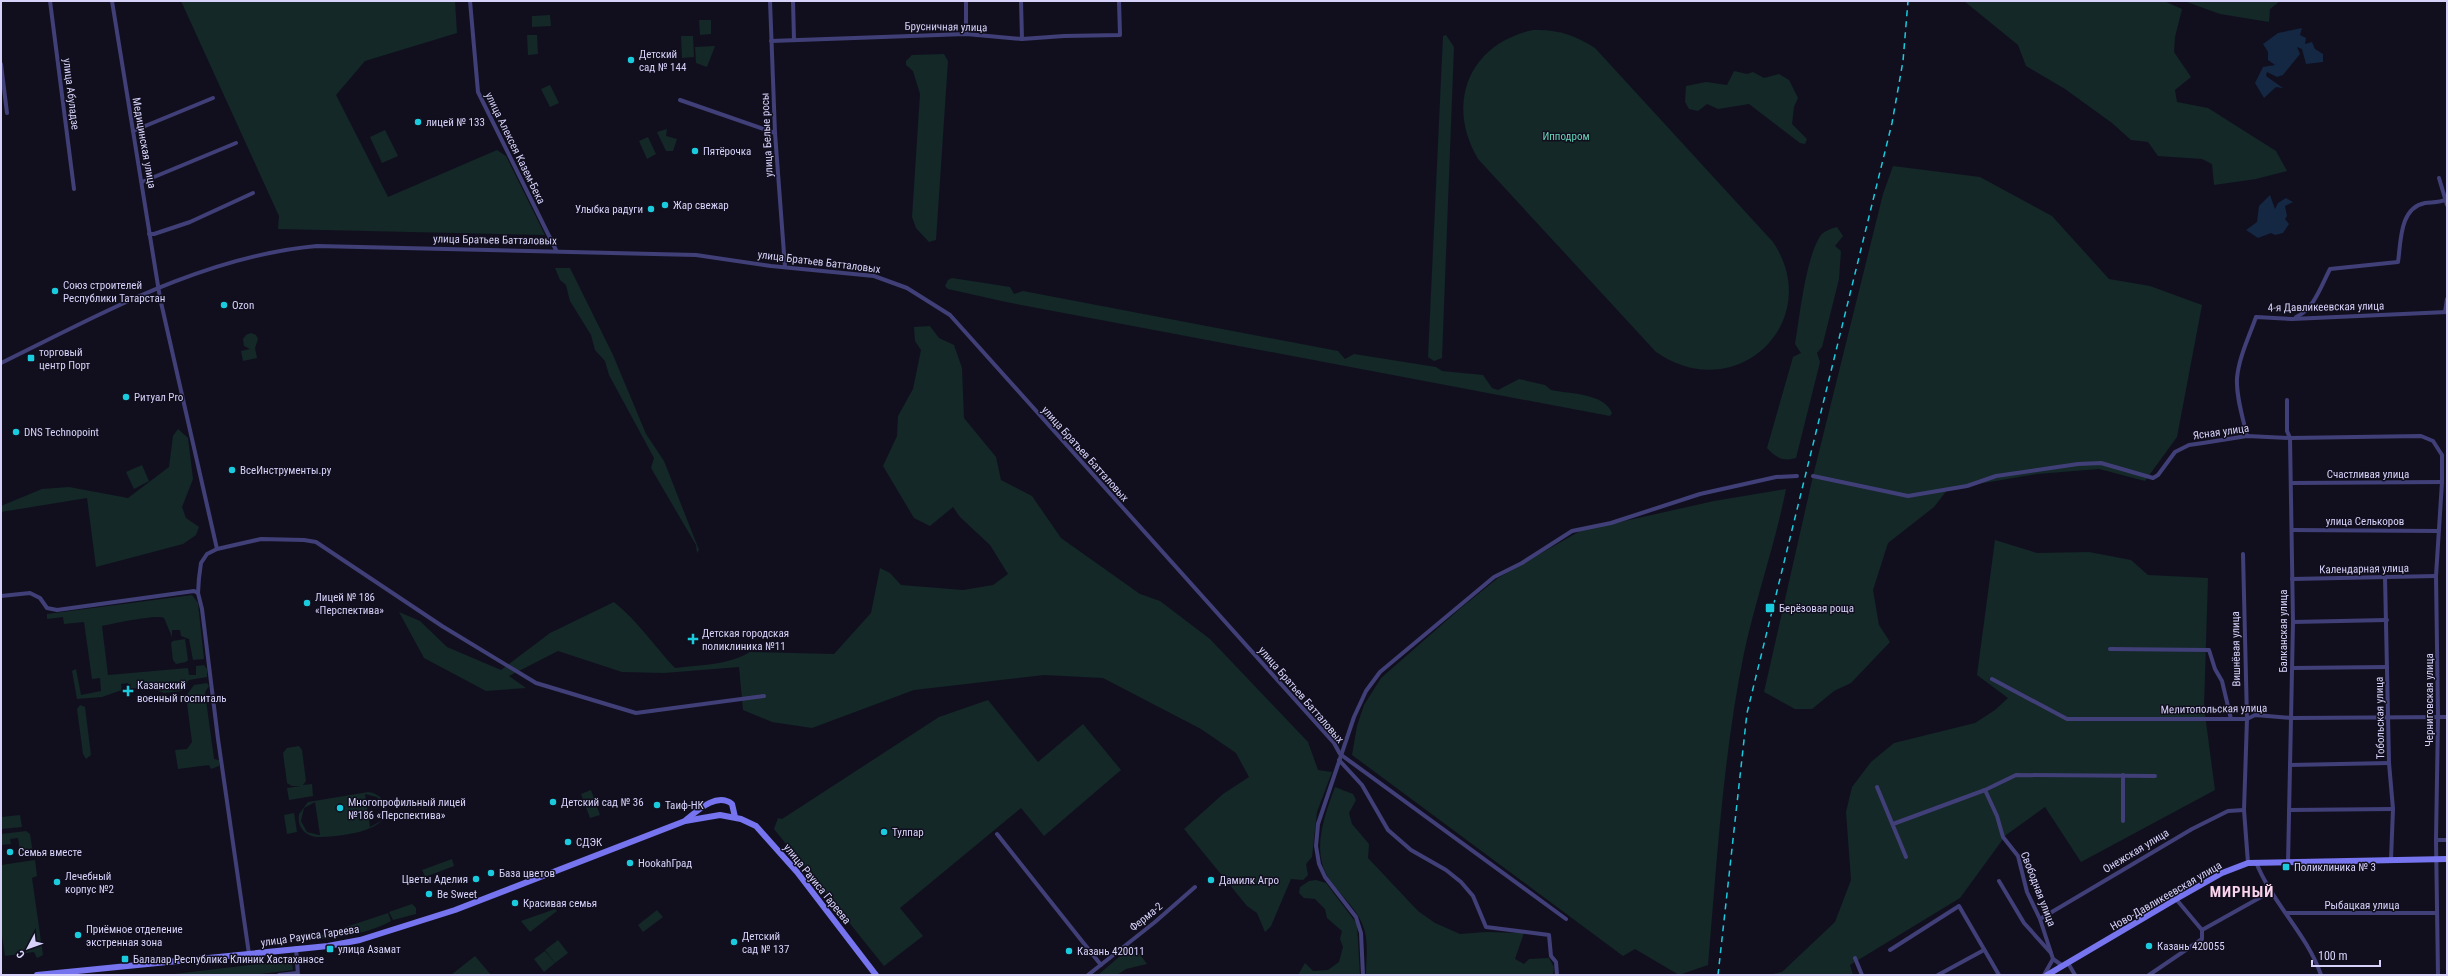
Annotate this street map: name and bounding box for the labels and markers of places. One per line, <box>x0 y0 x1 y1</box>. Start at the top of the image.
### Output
place label: Детский сад № 144 <box>639 48 687 74</box>
marker: Детский сад № 144 <box>626 55 636 65</box>
place label: лицей № 133 <box>426 116 485 129</box>
marker: лицей № 133 <box>413 117 423 127</box>
place label: Пятёрочка <box>703 145 751 158</box>
marker: Пятёрочка <box>690 146 700 156</box>
place label: Жар свежар <box>673 199 729 212</box>
marker: Жар свежар <box>660 200 670 210</box>
place label: Улыбка радуги <box>575 203 643 216</box>
marker: Улыбка радуги <box>646 204 656 214</box>
place label: Союз строителей Республики Татарстан <box>63 279 165 305</box>
marker: Союз строителей Республики Татарстан <box>50 286 60 296</box>
place label: Ozon <box>232 299 254 312</box>
marker: Ozon <box>219 300 229 310</box>
place label: торговый центр Порт <box>39 346 90 372</box>
marker: торговый центр Порт <box>26 353 36 363</box>
place label: Ритуал Pro <box>134 391 184 404</box>
marker: Ритуал Pro <box>121 392 131 402</box>
place label: DNS Technopoint <box>24 426 99 439</box>
marker: DNS Technopoint <box>11 427 21 437</box>
place label: ВсеИнструменты.ру <box>240 464 332 477</box>
marker: ВсеИнструменты.ру <box>227 465 237 475</box>
place label: Лицей № 186 «Перспектива» <box>315 591 384 617</box>
marker: Лицей № 186 «Перспектива» <box>302 598 312 608</box>
marker: Берёзовая роща <box>1764 602 1776 614</box>
place label: Берёзовая роща <box>1779 602 1854 615</box>
place label: Детская городская поликлиника №11 <box>702 627 789 653</box>
marker: Детская городская поликлиника №11 <box>687 633 699 645</box>
place label: Казанский военный госпиталь <box>137 679 227 705</box>
marker: Казанский военный госпиталь <box>122 685 134 697</box>
place label: Многопрофильный лицей №186 «Перспектива» <box>348 796 466 822</box>
place label: Детский сад № 36 <box>561 796 644 809</box>
marker: Детский сад № 36 <box>548 797 558 807</box>
place label: Таиф-НК <box>665 799 704 812</box>
marker: Таиф-НК <box>652 800 662 810</box>
marker: Многопрофильный лицей №186 «Перспектива» <box>335 803 345 813</box>
place label: Тулпар <box>892 826 924 839</box>
marker: Тулпар <box>879 827 889 837</box>
place label: СДЭК <box>576 836 603 849</box>
marker: СДЭК <box>563 837 573 847</box>
place label: Семья вместе <box>18 846 82 859</box>
marker: Семья вместе <box>5 847 15 857</box>
place label: HookahГрад <box>638 857 692 870</box>
marker: HookahГрад <box>625 858 635 868</box>
place label: Поликлиника № 3 <box>2294 861 2376 874</box>
marker: Поликлиника № 3 <box>2281 862 2291 872</box>
place label: База цветов <box>499 867 555 880</box>
marker: База цветов <box>486 868 496 878</box>
place label: Лечебный корпус №2 <box>65 870 114 896</box>
place label: Цветы Аделия <box>402 873 468 886</box>
marker: Цветы Аделия <box>471 874 481 884</box>
place label: Дамилк Агро <box>1219 874 1280 887</box>
marker: Дамилк Агро <box>1206 875 1216 885</box>
marker: Лечебный корпус №2 <box>52 877 62 887</box>
place label: Be Sweet <box>437 888 477 901</box>
marker: Be Sweet <box>424 889 434 899</box>
place label: Красивая семья <box>523 897 597 910</box>
marker: Красивая семья <box>510 898 520 908</box>
place label: Приёмное отделение экстренная зона <box>86 923 183 949</box>
marker: Приёмное отделение экстренная зона <box>73 930 83 940</box>
place label: Детский сад № 137 <box>742 930 789 956</box>
marker: Детский сад № 137 <box>729 937 739 947</box>
place label: Казань 420055 <box>2157 940 2225 953</box>
marker: Казань 420055 <box>2144 941 2154 951</box>
place label: улица Азамат <box>338 943 401 956</box>
marker: улица Азамат <box>325 944 335 954</box>
place label: Казань 420011 <box>1077 945 1145 958</box>
marker: Казань 420011 <box>1064 946 1074 956</box>
place label: Балалар Республика Клиник Хастаханэсе <box>133 953 324 966</box>
marker: Балалар Республика Клиник Хастаханэсе <box>120 954 130 964</box>

